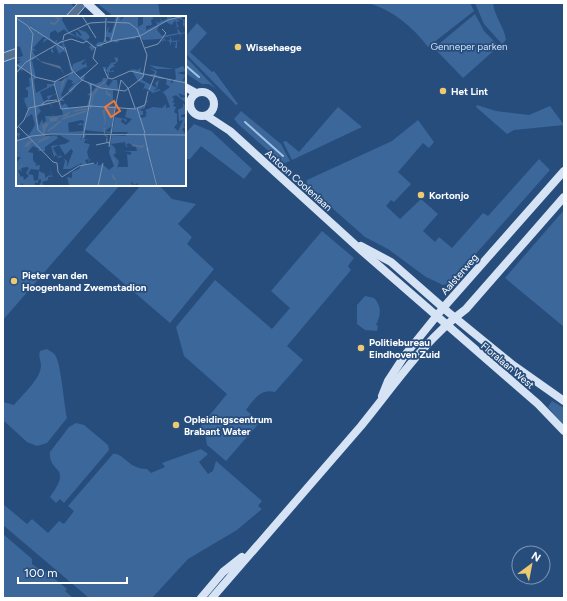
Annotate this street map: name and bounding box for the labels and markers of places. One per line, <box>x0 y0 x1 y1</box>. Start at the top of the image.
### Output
place label: Wissehaege <box>246 41 302 54</box>
marker: Wissehaege <box>233 42 243 52</box>
place label: Het Lint <box>451 85 488 98</box>
marker: Het Lint <box>438 86 448 96</box>
place label: Kortonjo <box>429 189 469 202</box>
marker: Kortonjo <box>416 190 426 200</box>
place label: Pieter van den Hoogenband Zwemstadion <box>22 269 147 294</box>
marker: Pieter van den Hoogenband Zwemstadion <box>9 276 19 286</box>
place label: Politiebureau Eindhoven Zuid <box>369 336 440 361</box>
marker: Politiebureau Eindhoven Zuid <box>356 343 366 353</box>
place label: Opleidingscentrum Brabant Water <box>184 413 273 438</box>
marker: Opleidingscentrum Brabant Water <box>171 420 181 430</box>

